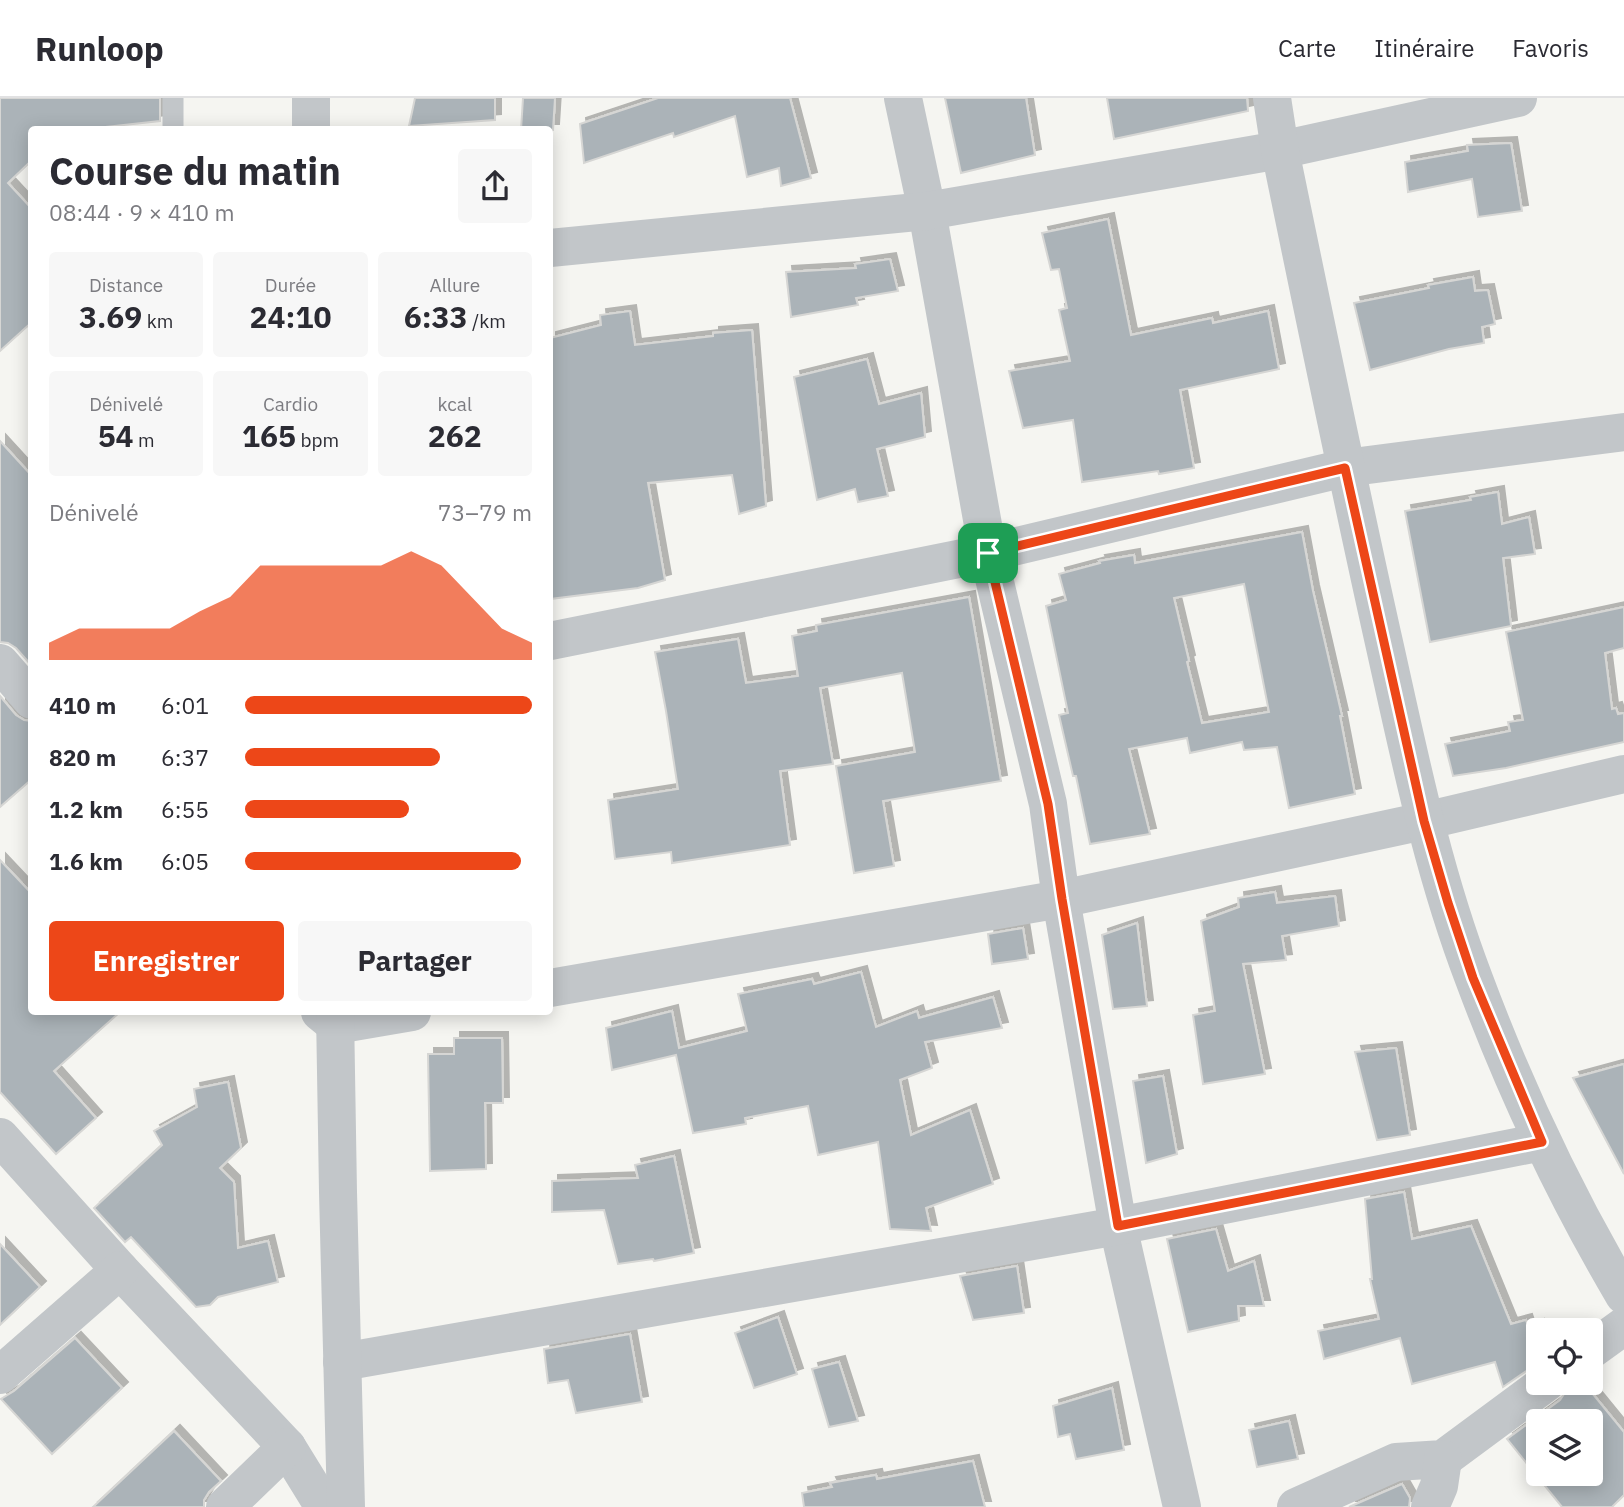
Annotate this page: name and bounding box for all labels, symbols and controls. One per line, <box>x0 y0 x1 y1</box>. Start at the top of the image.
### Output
text: Runloop <box>35 27 164 70</box>
text: Carte <box>1278 32 1336 64</box>
text: Itinéraire <box>1374 32 1474 64</box>
text: Favoris <box>1512 32 1589 64</box>
text: Course du matin <box>49 146 341 195</box>
button: share <box>458 149 532 223</box>
text: 08:44 · 9 × 410 m <box>49 197 235 227</box>
text: Distance <box>89 273 163 297</box>
text: Durée <box>265 273 316 297</box>
text: Allure <box>430 273 480 297</box>
text: 3.69 <box>79 297 142 336</box>
text: 24:10 <box>250 297 331 336</box>
text: 6:33 <box>404 297 468 336</box>
text: km <box>142 309 173 333</box>
text: /km <box>468 309 506 333</box>
text: Dénivelé <box>89 392 163 416</box>
text: Cardio <box>263 392 318 416</box>
text: kcal <box>438 392 472 416</box>
text: 54 <box>98 416 134 455</box>
text: 165 <box>242 416 296 455</box>
text: 262 <box>428 416 482 455</box>
text: m <box>134 428 155 452</box>
text: bpm <box>296 428 339 452</box>
text: Dénivelé <box>49 497 139 527</box>
text: 73–79 m <box>438 497 532 527</box>
pin <box>958 523 1018 583</box>
icon: arrive <box>969 534 1007 572</box>
text: 410 m <box>49 690 116 720</box>
text: 6:01 <box>161 690 209 720</box>
text: 820 m <box>49 742 116 772</box>
text: 6:37 <box>161 742 209 772</box>
text: 1.2 km <box>49 794 123 824</box>
text: 6:55 <box>161 794 209 824</box>
text: 1.6 km <box>49 846 123 876</box>
text: 6:05 <box>161 846 209 876</box>
button: Enregistrer <box>49 921 284 1001</box>
button: Partager <box>298 921 532 1001</box>
map controls <box>1526 1318 1603 1486</box>
button: locate <box>1526 1318 1603 1395</box>
button: layers <box>1526 1409 1603 1486</box>

